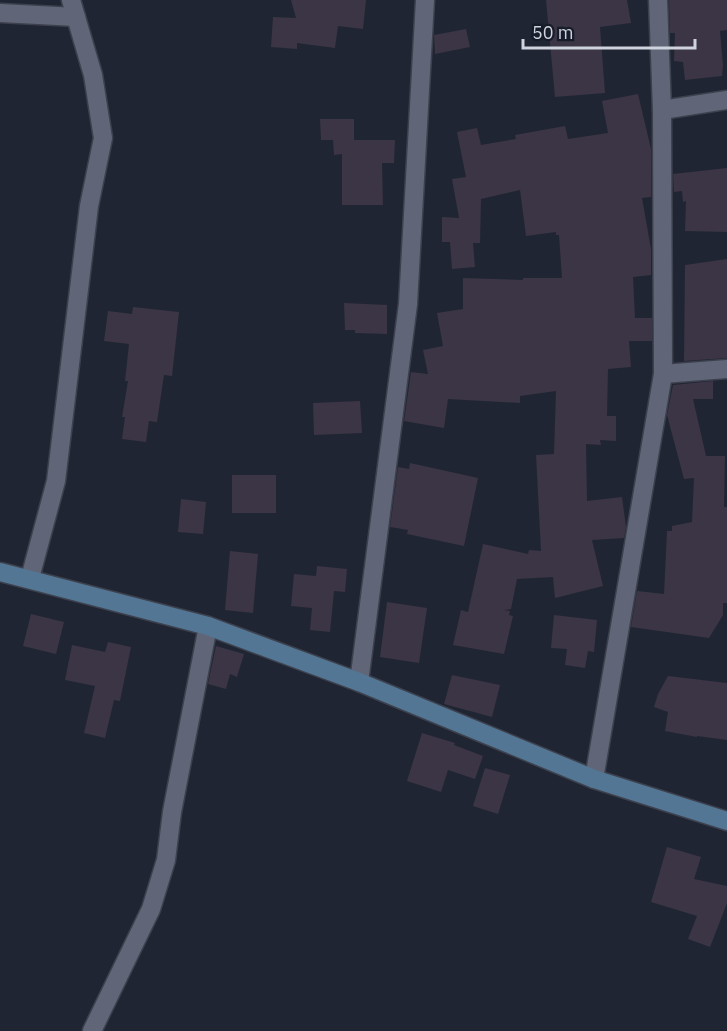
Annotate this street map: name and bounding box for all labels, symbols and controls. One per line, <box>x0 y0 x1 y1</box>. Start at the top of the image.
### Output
scale bar <box>523 12 696 50</box>
text: 50 m <box>532 21 574 44</box>

